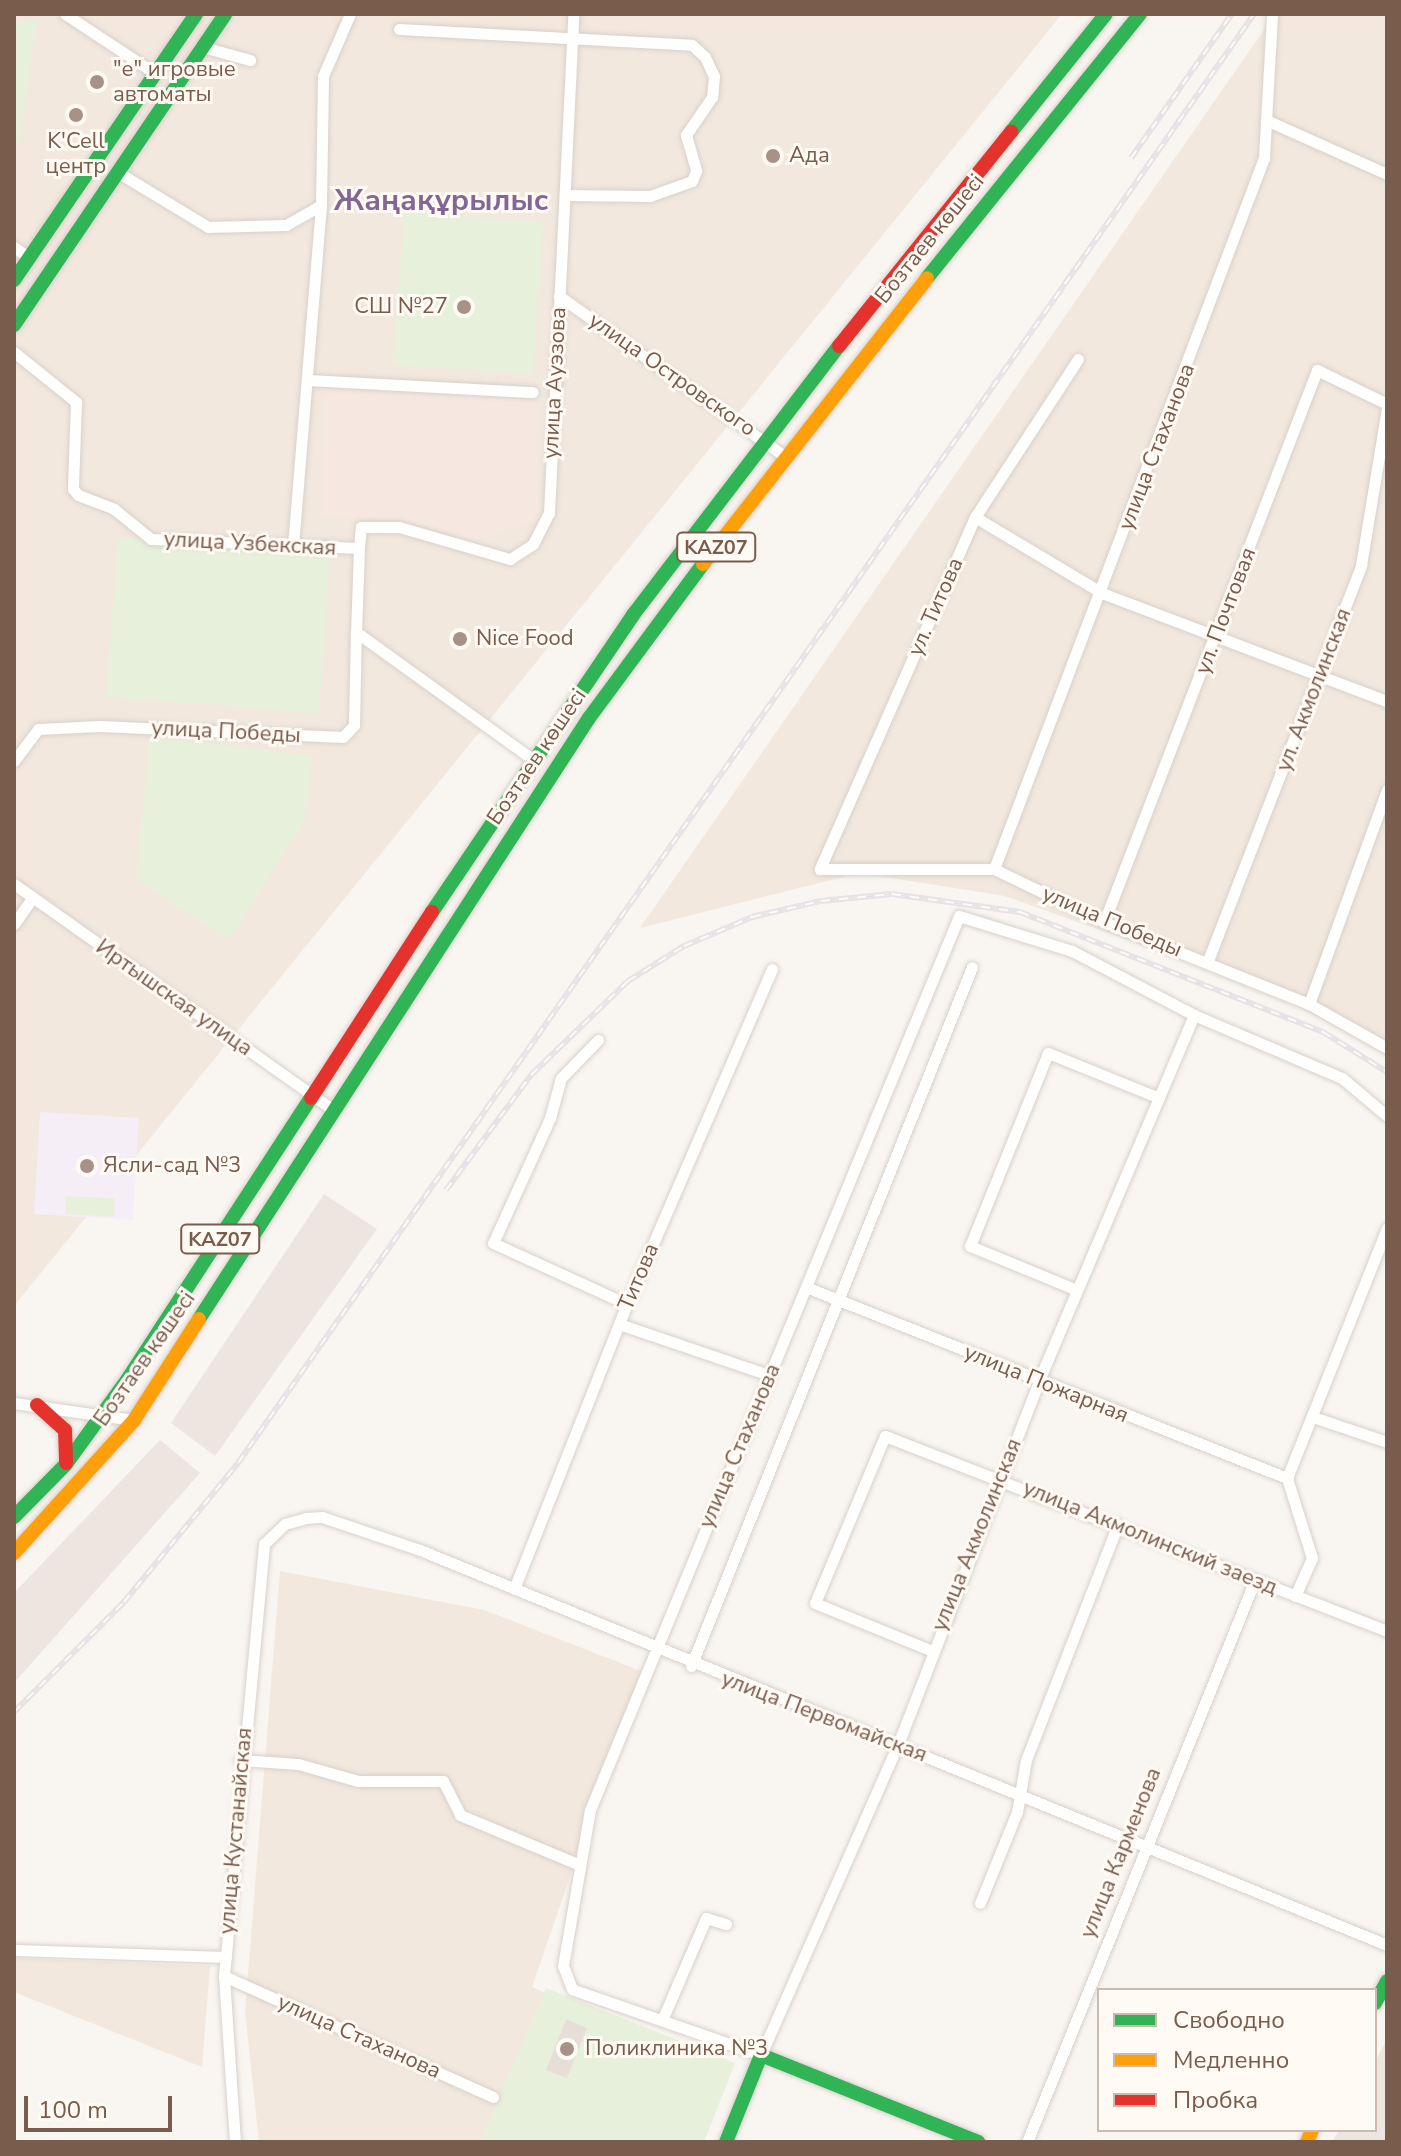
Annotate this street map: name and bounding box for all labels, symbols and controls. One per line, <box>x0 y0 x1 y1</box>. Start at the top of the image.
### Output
place label: "е" игровые автоматы <box>113 56 236 108</box>
marker: "е" игровые автоматы <box>88 73 106 91</box>
marker: K'Cell центр <box>67 106 85 124</box>
place label: K'Cell центр <box>46 128 106 180</box>
place label: Ада <box>789 143 830 169</box>
marker: Ада <box>764 147 782 165</box>
street label: Бозтаев көшесі <box>870 169 990 309</box>
district label: Жаңақұрылыс <box>334 183 548 219</box>
place label: СШ №27 <box>354 294 448 320</box>
marker: СШ №27 <box>455 298 473 316</box>
street label: улица Ауэзова <box>538 306 572 460</box>
street label: улица Островского <box>583 307 761 443</box>
street label: улица Стаханова <box>1113 360 1201 534</box>
street label: улица Узбекская <box>163 526 337 562</box>
road number: KAZ07 <box>676 531 756 563</box>
street label: ул. Почтовая <box>1190 544 1262 678</box>
street label: ул. Титова <box>903 554 969 660</box>
street label: ул. Акмолинская <box>1271 605 1357 775</box>
place label: Nice Food <box>476 626 574 652</box>
marker: Nice Food <box>451 630 469 648</box>
street label: Бозтаев көшесі <box>482 684 592 830</box>
street label: улица Победы <box>151 715 301 749</box>
street label: улица Победы <box>1038 881 1186 963</box>
street label: Иртышская улица <box>90 934 258 1062</box>
place label: Ясли-сад №3 <box>103 1153 241 1179</box>
marker: Ясли-сад №3 <box>78 1157 96 1175</box>
road number: KAZ07 <box>180 1223 260 1255</box>
street label: Титова <box>613 1239 665 1315</box>
street label: Бозтаев көшесі <box>89 1286 201 1432</box>
street label: улица Пожарная <box>960 1339 1132 1429</box>
street label: улица Стаханова <box>693 1360 787 1532</box>
street label: улица Акмолинская <box>926 1435 1028 1635</box>
street label: улица Акмолинский заезд <box>1019 1475 1281 1601</box>
street label: улица Первомайская <box>718 1666 930 1768</box>
street label: улица Кустанайская <box>214 1727 258 1935</box>
street label: улица Карменова <box>1075 1764 1167 1942</box>
legend <box>1097 1988 1377 2132</box>
street label: улица Стаханова <box>273 1989 445 2085</box>
text: Свободно <box>1173 2004 1285 2036</box>
place label: Поликлиника №3 <box>585 2036 768 2062</box>
marker: Поликлиника №3 <box>556 2038 578 2060</box>
text: Медленно <box>1173 2044 1289 2076</box>
scale bar <box>28 2080 176 2130</box>
text: Пробка <box>1173 2084 1258 2116</box>
text: 100 m <box>38 2094 108 2126</box>

